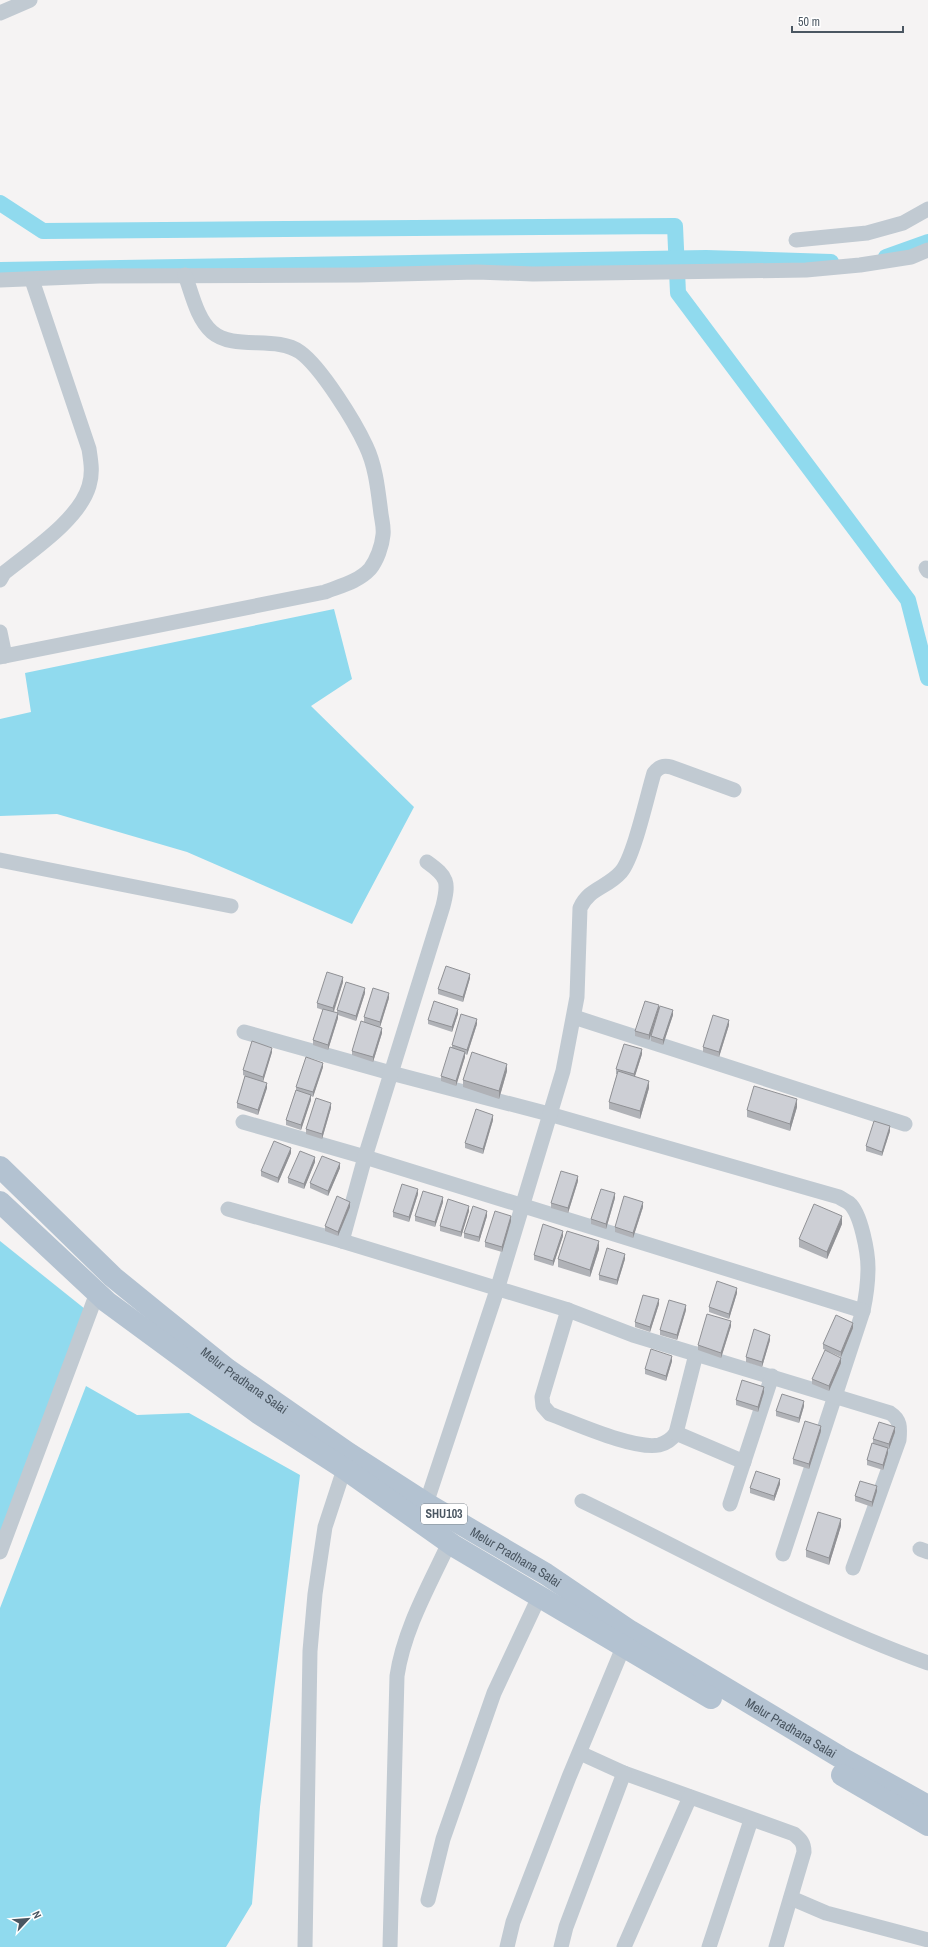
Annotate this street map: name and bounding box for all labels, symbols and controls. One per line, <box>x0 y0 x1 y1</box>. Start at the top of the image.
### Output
scale bar <box>792 8 903 34</box>
text: 50 m <box>798 14 820 30</box>
street label: Melur Pradhana Salai <box>198 1343 291 1417</box>
road number: SHU103 <box>421 1504 467 1524</box>
street label: Melur Pradhana Salai <box>467 1523 565 1591</box>
street label: Melur Pradhana Salai <box>742 1694 840 1762</box>
north arrow <box>8 1899 48 1939</box>
text: N <box>29 1909 45 1921</box>

